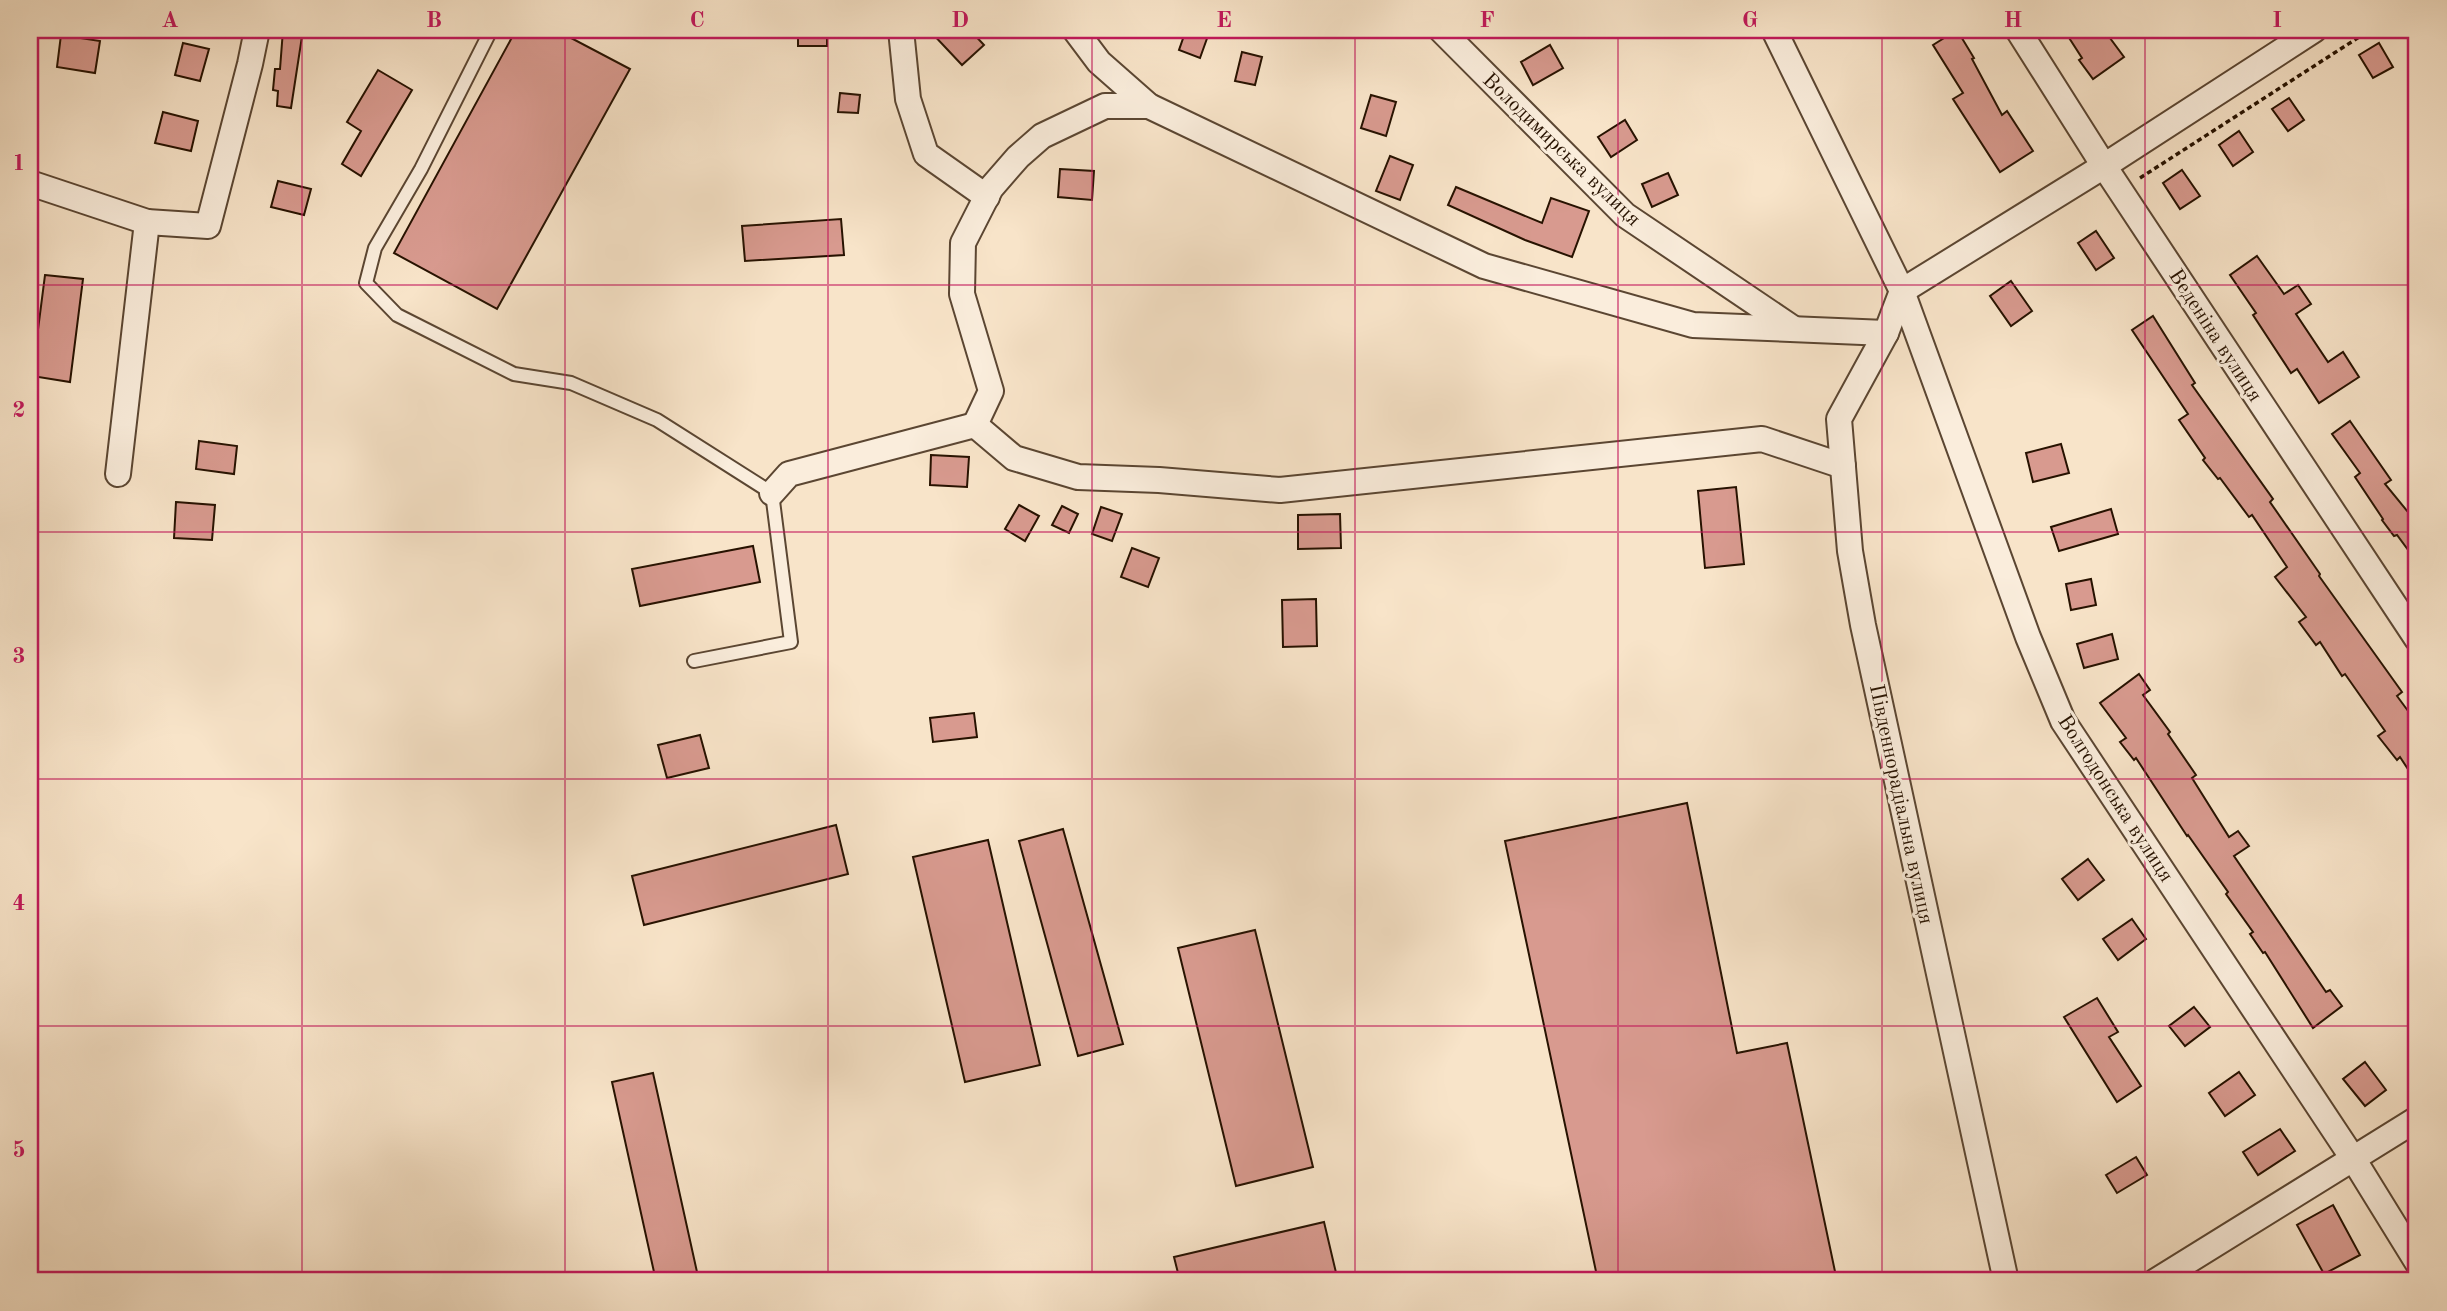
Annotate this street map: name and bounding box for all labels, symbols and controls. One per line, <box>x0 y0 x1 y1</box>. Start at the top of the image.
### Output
text: A <box>161 9 179 32</box>
text: B <box>426 9 442 32</box>
text: C <box>689 9 705 32</box>
text: D <box>951 9 969 32</box>
text: E <box>1216 9 1232 32</box>
text: F <box>1479 9 1495 32</box>
text: G <box>1742 9 1758 32</box>
text: H <box>2004 9 2022 32</box>
text: I <box>2272 9 2282 32</box>
street label: Володимирська вулиця <box>1478 70 1644 231</box>
text: 1 <box>12 152 26 175</box>
street label: Веденіна вулиця <box>2164 266 2265 406</box>
text: 2 <box>12 399 26 422</box>
text: 3 <box>12 645 26 668</box>
street label: Південнорадіальна вулиця <box>1865 682 1936 926</box>
street label: Волгодонська вулиця <box>2053 711 2177 886</box>
text: 4 <box>12 892 26 915</box>
text: 5 <box>12 1139 26 1162</box>

